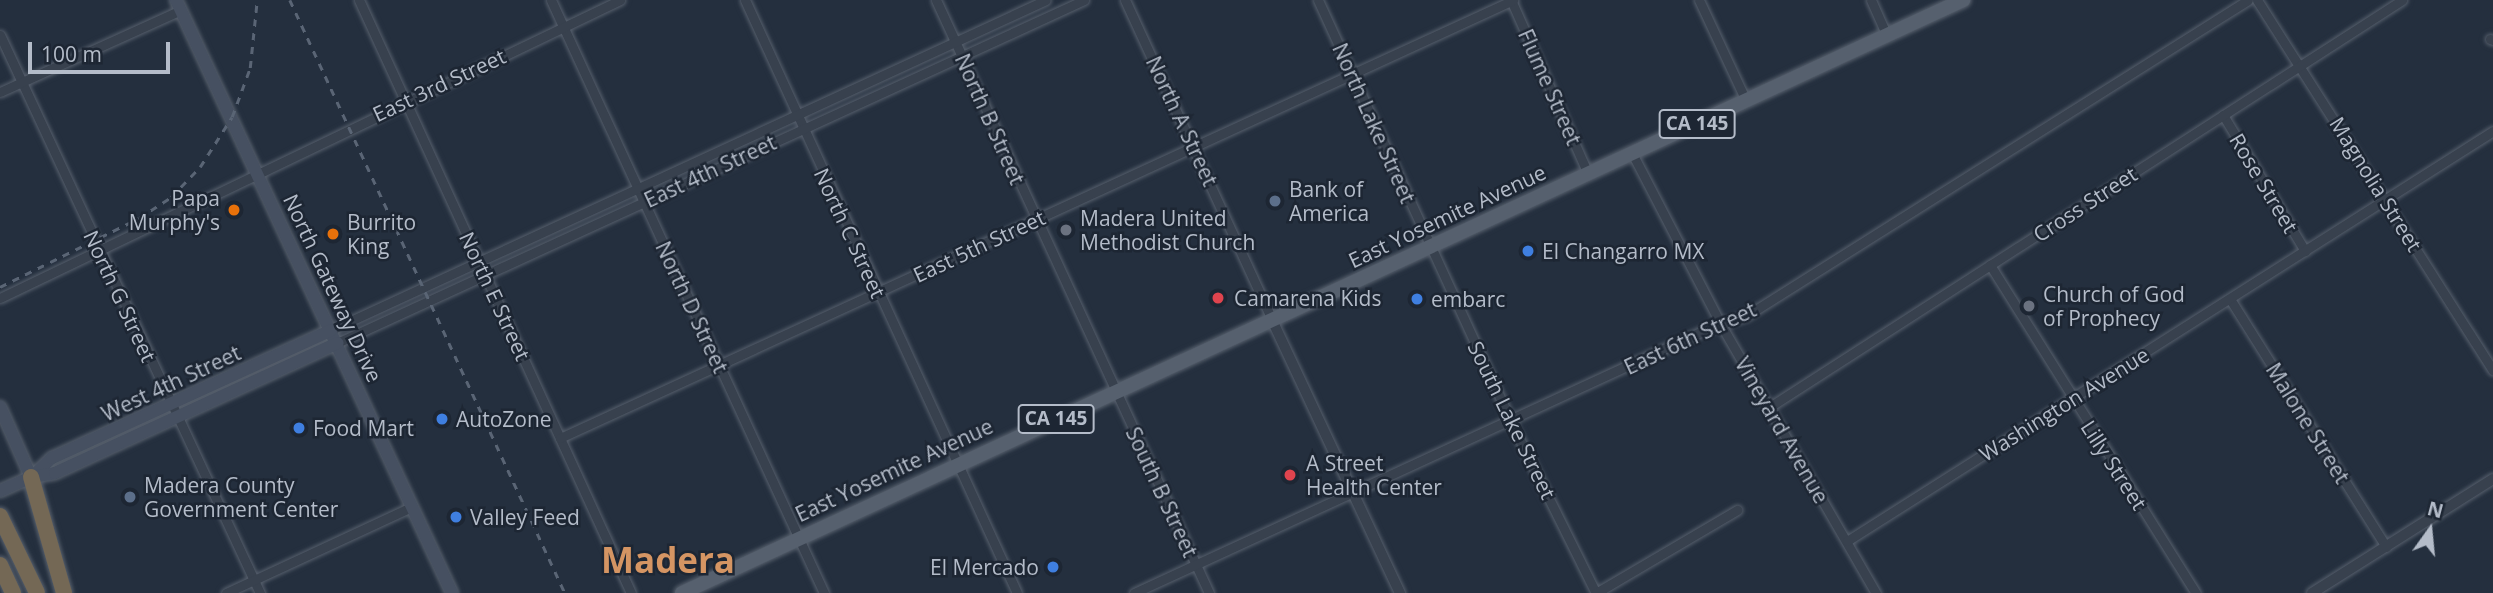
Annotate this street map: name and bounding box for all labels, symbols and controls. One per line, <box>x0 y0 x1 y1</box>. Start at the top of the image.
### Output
street label: Flume Street <box>1513 25 1587 149</box>
scale bar <box>32 28 173 72</box>
street label: North Lake Street <box>1327 39 1421 207</box>
text: 100 m <box>41 40 102 68</box>
street label: East 3rd Street <box>368 43 510 127</box>
street label: North B Street <box>950 50 1030 188</box>
street label: North A Street <box>1141 52 1223 190</box>
road number: CA 145 <box>1658 108 1736 140</box>
street label: Magnolia Street <box>2325 112 2427 256</box>
street label: East 4th Street <box>640 129 780 213</box>
street label: Rose Street <box>2224 129 2304 237</box>
street label: East Yosemite Avenue <box>1344 159 1550 273</box>
street label: Cross Street <box>2028 161 2142 247</box>
street label: North C Street <box>809 164 891 302</box>
place label: Bank of America <box>1289 176 1369 226</box>
place label: Papa Murphy's <box>129 185 220 235</box>
street label: North Gateway Drive <box>278 190 388 386</box>
marker: Bank of America <box>1267 193 1283 209</box>
marker: Papa Murphy's <box>226 202 242 218</box>
street label: East 5th Street <box>909 204 1049 288</box>
place label: Madera United Methodist Church <box>1080 205 1255 255</box>
place label: Burrito King <box>347 209 416 259</box>
marker: Madera United Methodist Church <box>1058 222 1074 238</box>
street label: North G Street <box>79 226 161 366</box>
marker: Burrito King <box>325 226 341 242</box>
street label: North E Street <box>454 228 536 364</box>
street label: North D Street <box>651 237 733 377</box>
place label: El Changarro MX <box>1542 238 1704 264</box>
marker: El Changarro MX <box>1520 243 1536 259</box>
place label: Church of God of Prophecy <box>2043 281 2185 331</box>
place label: Camarena Kids <box>1234 285 1381 311</box>
place label: embarc <box>1431 286 1505 312</box>
marker: Camarena Kids <box>1208 288 1228 308</box>
marker: embarc <box>1409 291 1425 307</box>
street label: East 6th Street <box>1620 296 1760 380</box>
marker: Church of God of Prophecy <box>2021 298 2037 314</box>
street label: South Lake Street <box>1463 337 1561 503</box>
street label: West 4th Street <box>97 340 245 426</box>
street label: Washington Avenue <box>1975 342 2153 466</box>
street label: Vineyard Avenue <box>1730 352 1834 508</box>
street label: Malone Street <box>2261 358 2355 488</box>
road number: CA 145 <box>1018 404 1094 434</box>
place label: AutoZone <box>456 406 552 432</box>
marker: AutoZone <box>434 411 450 427</box>
street label: East Yosemite Avenue <box>791 413 997 527</box>
place label: Food Mart <box>313 415 414 441</box>
street label: Lilly Street <box>2076 416 2152 514</box>
marker: Food Mart <box>291 420 307 436</box>
street label: South B Street <box>1121 423 1203 561</box>
place label: A Street Health Center <box>1306 450 1442 500</box>
marker: A Street Health Center <box>1280 465 1300 485</box>
place label: Madera County Government Center <box>144 472 338 522</box>
marker: Madera County Government Center <box>122 489 138 505</box>
north arrow <box>2395 495 2465 565</box>
text: N <box>2425 495 2446 524</box>
place label: Valley Feed <box>470 504 580 530</box>
marker: Valley Feed <box>448 509 464 525</box>
district label: Madera <box>601 539 735 581</box>
place label: El Mercado <box>930 554 1039 580</box>
marker: El Mercado <box>1045 559 1061 575</box>

